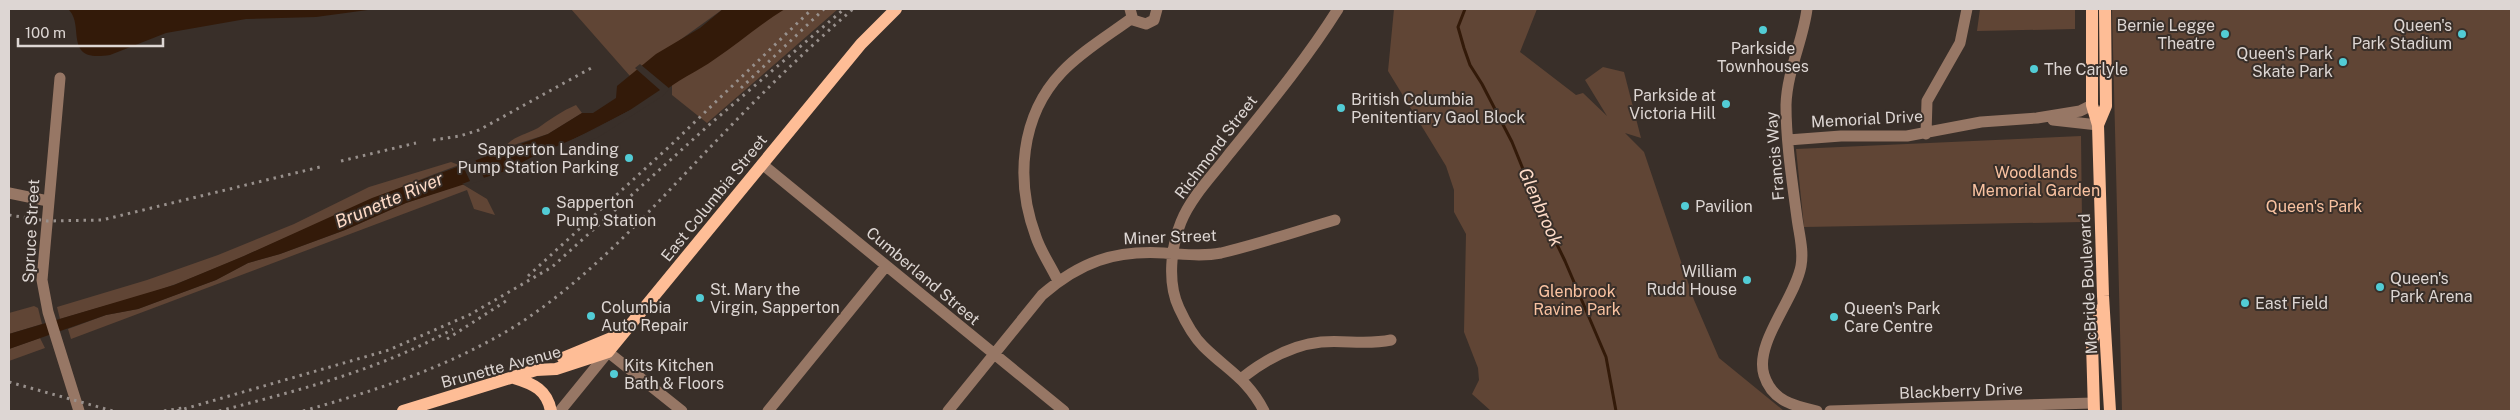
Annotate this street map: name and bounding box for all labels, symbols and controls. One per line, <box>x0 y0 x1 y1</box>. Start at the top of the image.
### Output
scale bar <box>18 15 162 47</box>
place label: Bernie Legge Theatre <box>2116 16 2215 53</box>
place label: Queen's Park Stadium <box>2352 16 2452 53</box>
text: 100 m <box>25 24 66 41</box>
marker: Parkside Townhouses <box>1757 24 1769 36</box>
marker: Bernie Legge Theatre <box>2219 28 2231 40</box>
marker: Queen's Park Stadium <box>2456 28 2468 40</box>
place label: Parkside Townhouses <box>1717 39 1809 76</box>
place label: Queen's Park Skate Park <box>2236 44 2333 81</box>
marker: Queen's Park Skate Park <box>2337 56 2349 68</box>
place label: The Carlyle <box>2044 60 2128 79</box>
marker: The Carlyle <box>2028 63 2040 75</box>
place label: Parkside at Victoria Hill <box>1629 86 1716 123</box>
place label: British Columbia Penitentiary Gaol Block <box>1351 90 1525 127</box>
street label: Richmond Street <box>1171 91 1261 203</box>
marker: Parkside at Victoria Hill <box>1720 98 1732 110</box>
marker: British Columbia Penitentiary Gaol Block <box>1335 102 1347 114</box>
street label: Memorial Drive <box>1811 107 1923 131</box>
street label: Francis Way <box>1762 110 1788 201</box>
street label: East Columbia Street <box>657 131 771 265</box>
place label: Sapperton Landing Pump Station Parking <box>458 140 619 177</box>
marker: Sapperton Landing Pump Station Parking <box>623 152 635 164</box>
park label: Woodlands Memorial Garden <box>1972 163 2100 200</box>
water label: Glenbrook <box>1514 164 1568 250</box>
water label: Brunette River <box>332 168 447 232</box>
street label: Spruce Street <box>19 179 43 283</box>
place label: Sapperton Pump Station <box>556 193 656 230</box>
place label: Pavilion <box>1695 197 1753 216</box>
park label: Queen's Park <box>2266 197 2362 216</box>
marker: Pavilion <box>1679 200 1691 212</box>
marker: Sapperton Pump Station <box>540 205 552 217</box>
street label: McBride Boulevard <box>2075 213 2101 355</box>
street label: Cumberland Street <box>862 223 984 329</box>
street label: Miner Street <box>1123 226 1217 248</box>
place label: William Rudd House <box>1646 262 1737 299</box>
place label: Queen's Park Arena <box>2390 269 2473 306</box>
marker: William Rudd House <box>1741 274 1753 286</box>
place label: St. Mary the Virgin, Sapperton <box>710 280 840 317</box>
marker: Queen's Park Arena <box>2374 281 2386 293</box>
park label: Glenbrook Ravine Park <box>1533 282 1621 319</box>
marker: St. Mary the Virgin, Sapperton <box>694 292 706 304</box>
place label: East Field <box>2255 294 2328 313</box>
marker: East Field <box>2239 297 2251 309</box>
place label: Columbia Auto Repair <box>601 298 689 335</box>
place label: Queen's Park Care Centre <box>1844 299 1941 336</box>
marker: Columbia Auto Repair <box>585 310 597 322</box>
marker: Queen's Park Care Centre <box>1828 311 1840 323</box>
street label: Brunette Avenue <box>439 342 563 392</box>
place label: Kits Kitchen Bath & Floors <box>624 356 724 393</box>
marker: Kits Kitchen Bath & Floors <box>608 368 620 380</box>
street label: Blackberry Drive <box>1899 379 2023 403</box>

